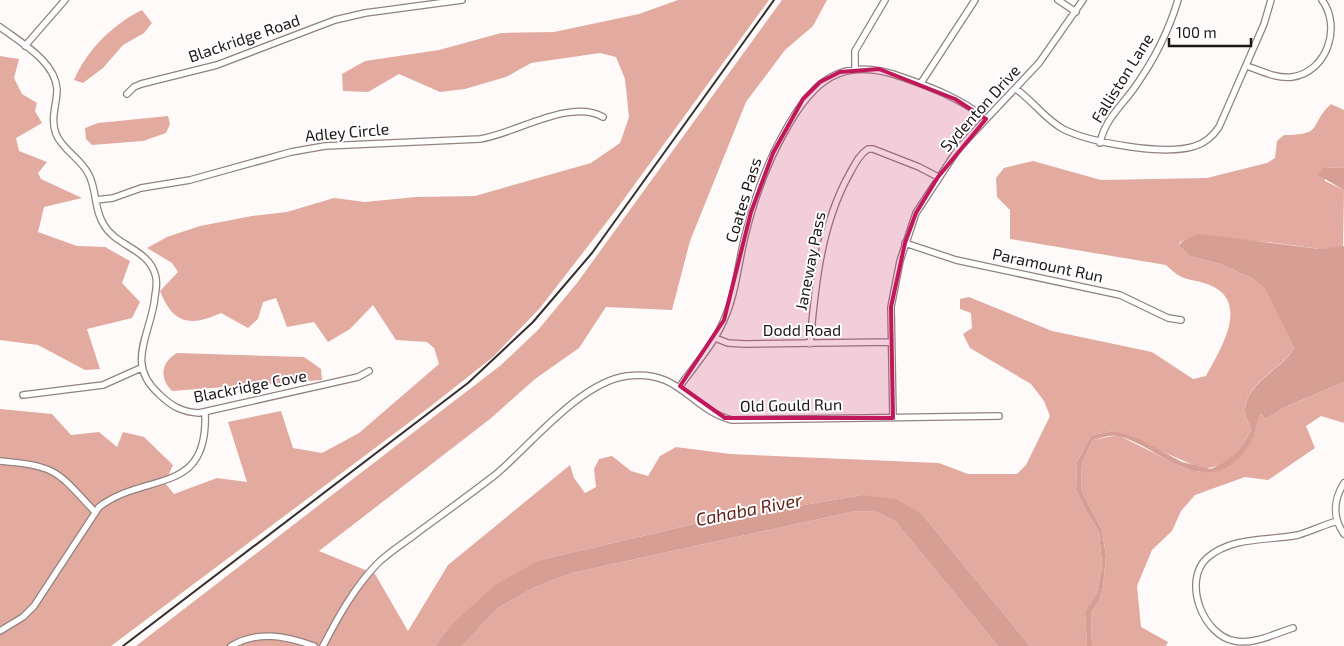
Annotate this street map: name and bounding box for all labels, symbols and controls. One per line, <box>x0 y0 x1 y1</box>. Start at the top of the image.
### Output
street label: Blackridge Road <box>185 10 302 66</box>
scale bar <box>1169 15 1252 47</box>
text: 100 m <box>1176 23 1217 41</box>
street label: Falliston Lane <box>1087 30 1157 126</box>
street label: Sydenton Drive <box>936 60 1024 155</box>
street label: Adley Circle <box>304 118 390 145</box>
street label: Coates Pass <box>721 155 764 245</box>
street label: Janeway Pass <box>791 210 828 312</box>
street label: Paramount Run <box>991 243 1105 286</box>
street label: Dodd Road <box>763 320 841 339</box>
street label: Blackridge Cove <box>192 365 308 406</box>
street label: Old Gould Run <box>740 394 842 415</box>
water label: Cahaba River <box>694 488 805 530</box>

